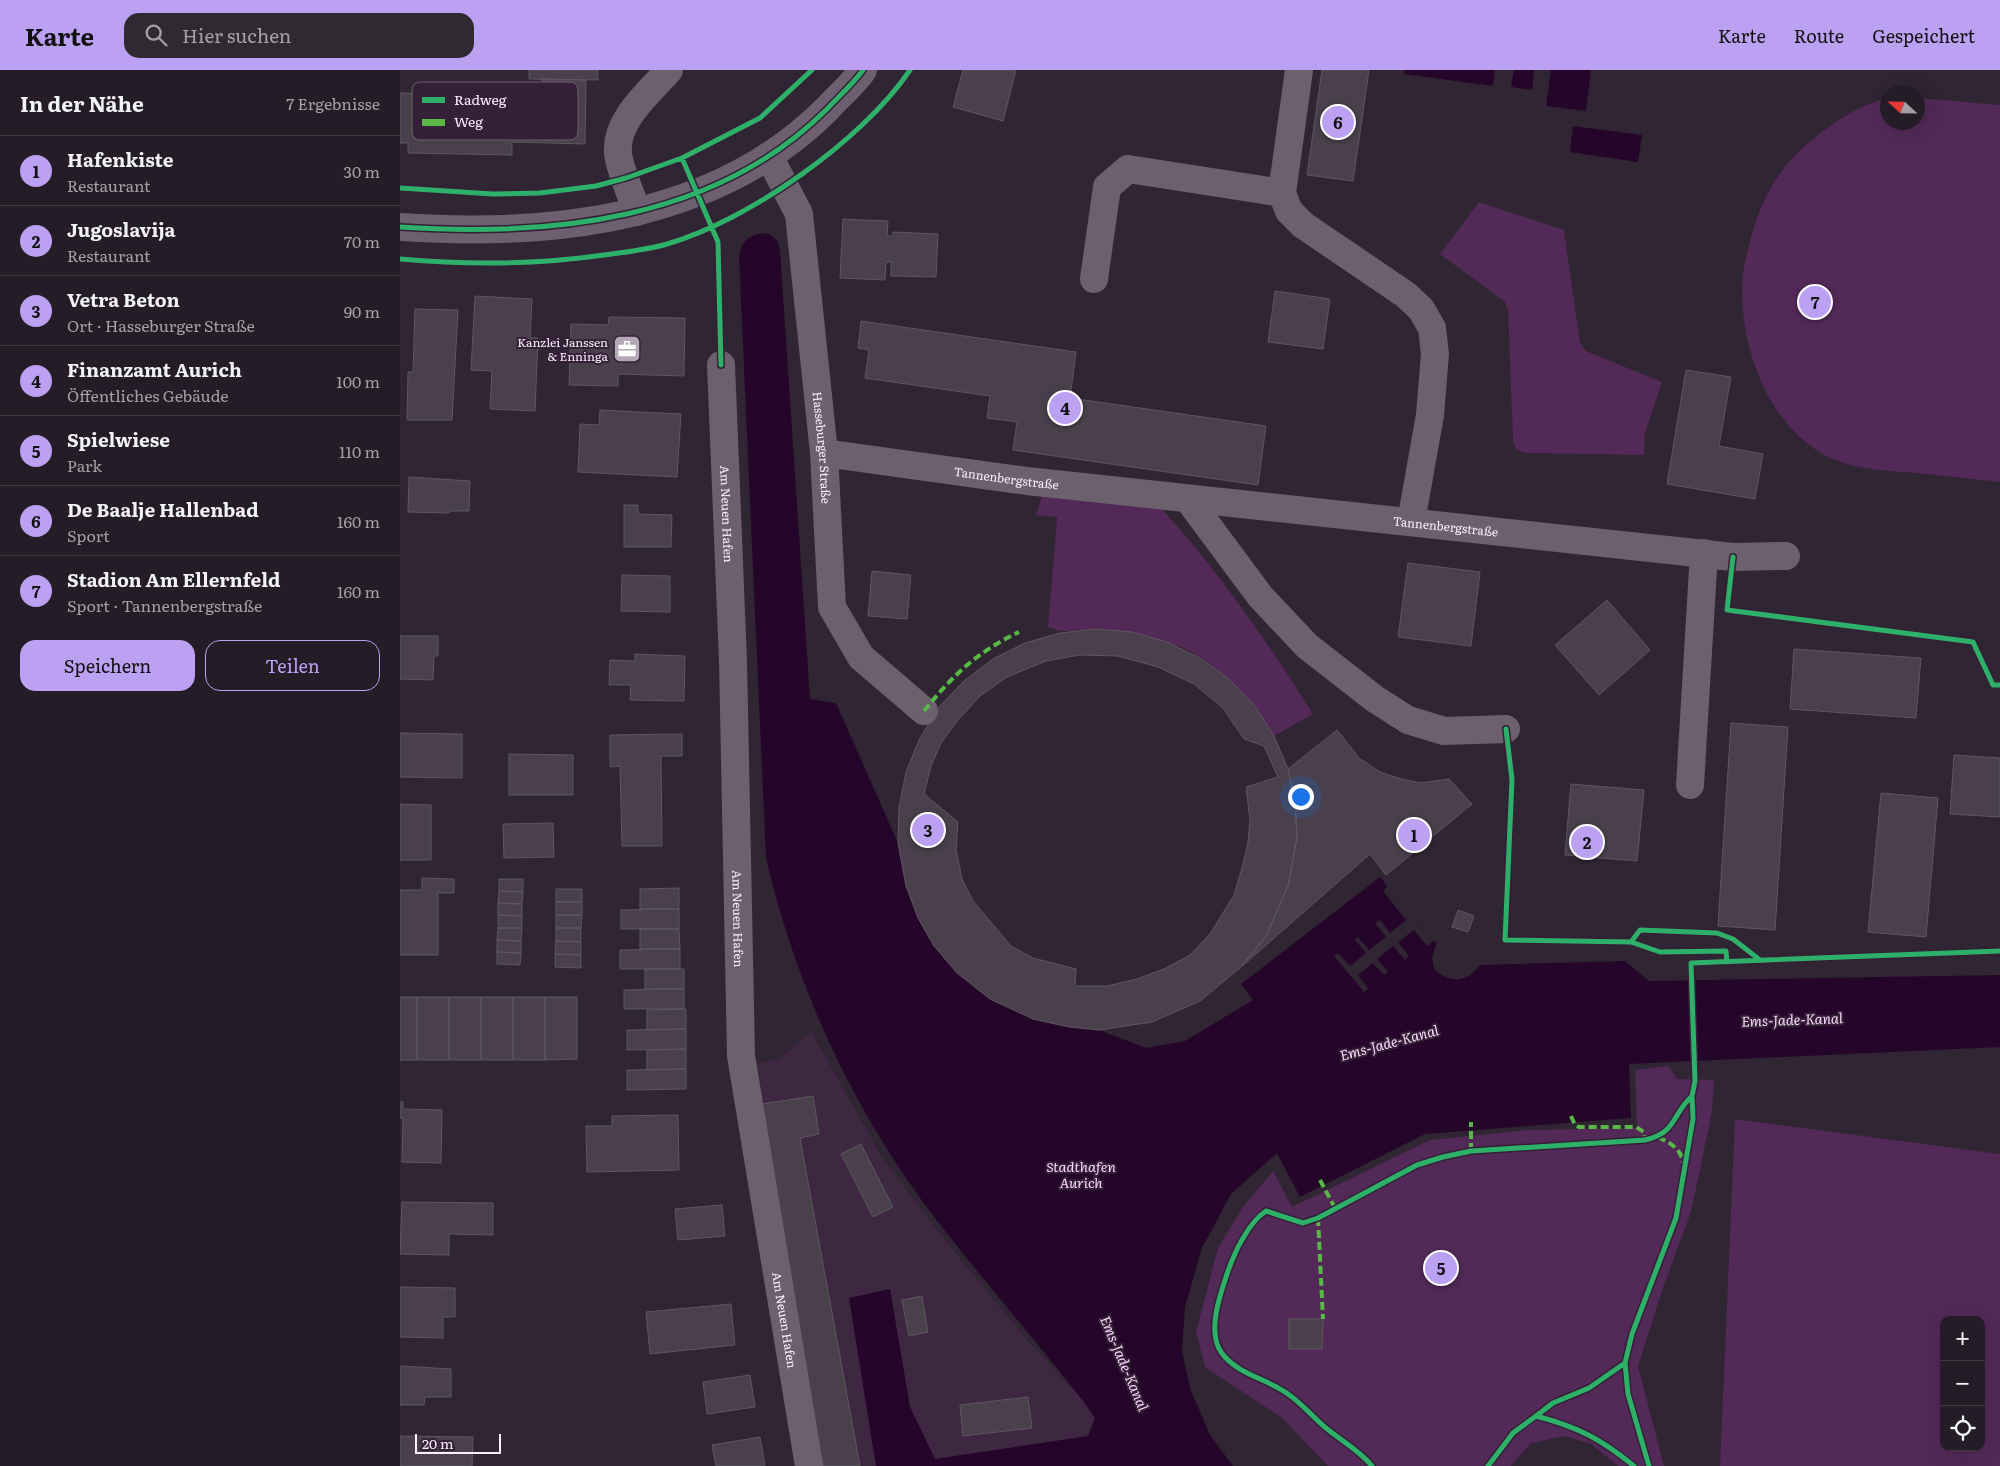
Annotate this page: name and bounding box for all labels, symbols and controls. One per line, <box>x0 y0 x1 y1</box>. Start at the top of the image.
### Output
search box <box>124 13 474 58</box>
text: Karte <box>25 18 94 53</box>
icon: search <box>142 21 170 49</box>
text: Hier suchen <box>182 21 291 49</box>
text: Karte <box>1718 22 1766 49</box>
text: Route <box>1794 22 1844 49</box>
text: Gespeichert <box>1872 22 1975 49</box>
legend <box>412 82 578 140</box>
north arrow <box>1880 85 1925 130</box>
text: In der Nähe <box>20 87 144 118</box>
text: Radweg <box>454 89 507 109</box>
text: 7 Ergebnisse <box>286 91 380 115</box>
pin: 6 <box>1322 103 1354 141</box>
text: Weg <box>454 111 483 131</box>
text: Hafenkiste <box>67 145 174 173</box>
text: 1 <box>33 159 39 183</box>
text: 30 m <box>343 159 380 183</box>
text: Restaurant <box>67 173 151 197</box>
text: Jugoslavija <box>67 215 176 243</box>
text: 2 <box>32 229 40 253</box>
text: 70 m <box>344 229 380 253</box>
text: Restaurant <box>67 243 151 267</box>
pin: 7 <box>1799 283 1831 321</box>
text: Vetra Beton <box>67 285 180 313</box>
text: 3 <box>32 299 40 323</box>
text: 90 m <box>344 299 380 323</box>
text: Ort · Hasseburger Straße <box>67 313 255 337</box>
place label: Kanzlei Janssen & Enninga <box>517 333 609 365</box>
office icon: Kanzlei Janssen & Enninga <box>612 334 642 364</box>
text: Finanzamt Aurich <box>67 355 242 383</box>
text: 4 <box>31 369 41 393</box>
text: 100 m <box>336 369 380 393</box>
text: Öffentliches Gebäude <box>67 383 229 407</box>
pin: 4 <box>1049 389 1081 427</box>
street label: Hasseburger Straße <box>809 391 836 504</box>
text: Spielwiese <box>67 425 170 453</box>
text: 5 <box>32 439 40 463</box>
text: 110 m <box>339 439 380 463</box>
text: Park <box>67 453 102 477</box>
street label: Tannenbergstraße <box>953 462 1060 493</box>
street label: Am Neuen Hafen <box>716 465 738 563</box>
text: De Baalje Hallenbad <box>67 495 259 523</box>
text: 6 <box>31 509 41 533</box>
text: 160 m <box>337 509 380 533</box>
street label: Tannenbergstraße <box>1392 511 1499 541</box>
text: Sport <box>67 523 110 547</box>
text: Stadion Am Ellernfeld <box>67 565 281 593</box>
text: 7 <box>32 579 40 603</box>
text: 160 m <box>337 579 380 603</box>
text: Sport · Tannenbergstraße <box>67 593 262 617</box>
button: Speichern <box>20 640 195 691</box>
button: Teilen <box>205 640 380 691</box>
your location <box>1288 784 1314 810</box>
pin: 3 <box>912 811 944 849</box>
pin: 1 <box>1398 816 1430 854</box>
pin: 2 <box>1571 823 1603 861</box>
street label: Am Neuen Hafen <box>728 870 748 968</box>
water label: Ems-Jade-Kanal <box>1741 1007 1843 1031</box>
water label: Ems-Jade-Kanal <box>1337 1019 1441 1065</box>
water label: Stadthafen Aurich <box>1046 1156 1116 1192</box>
pin: 5 <box>1425 1249 1457 1287</box>
street label: Am Neuen Hafen <box>768 1271 802 1370</box>
water label: Ems-Jade-Kanal <box>1096 1312 1154 1414</box>
map controls <box>1940 1316 1985 1451</box>
button: + <box>1940 1316 1985 1361</box>
button: − <box>1940 1361 1985 1406</box>
button: locate <box>1940 1406 1985 1451</box>
scale bar <box>415 1431 501 1454</box>
text: 20 m <box>422 1433 454 1453</box>

